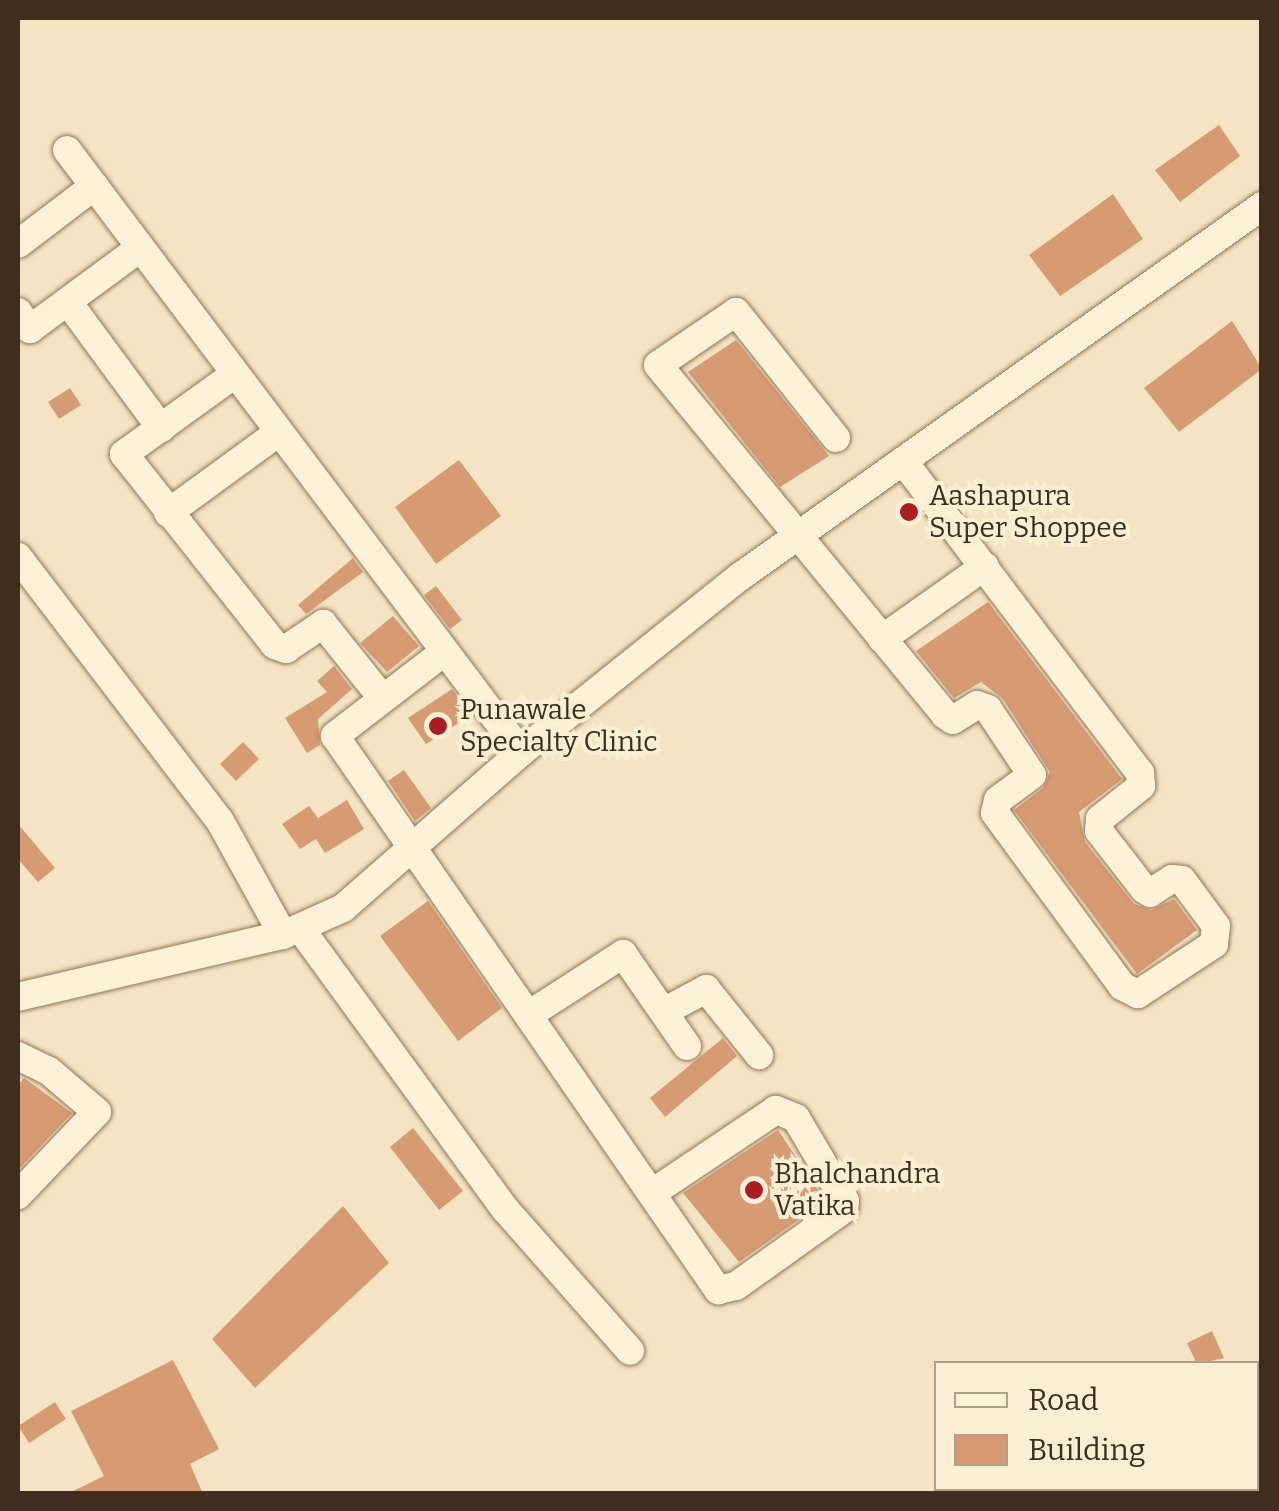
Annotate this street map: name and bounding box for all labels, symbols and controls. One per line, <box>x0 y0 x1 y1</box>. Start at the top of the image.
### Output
place label: Aashapura Super Shoppee <box>929 479 1127 545</box>
marker: Aashapura Super Shoppee <box>898 501 920 523</box>
place label: Punawale Specialty Clinic <box>460 693 658 759</box>
marker: Punawale Specialty Clinic <box>425 713 451 739</box>
place label: Bhalchandra Vatika <box>774 1157 940 1223</box>
marker: Bhalchandra Vatika <box>743 1179 765 1201</box>
legend <box>934 1361 1259 1491</box>
text: Road <box>1028 1382 1099 1418</box>
text: Building <box>1028 1432 1146 1468</box>

